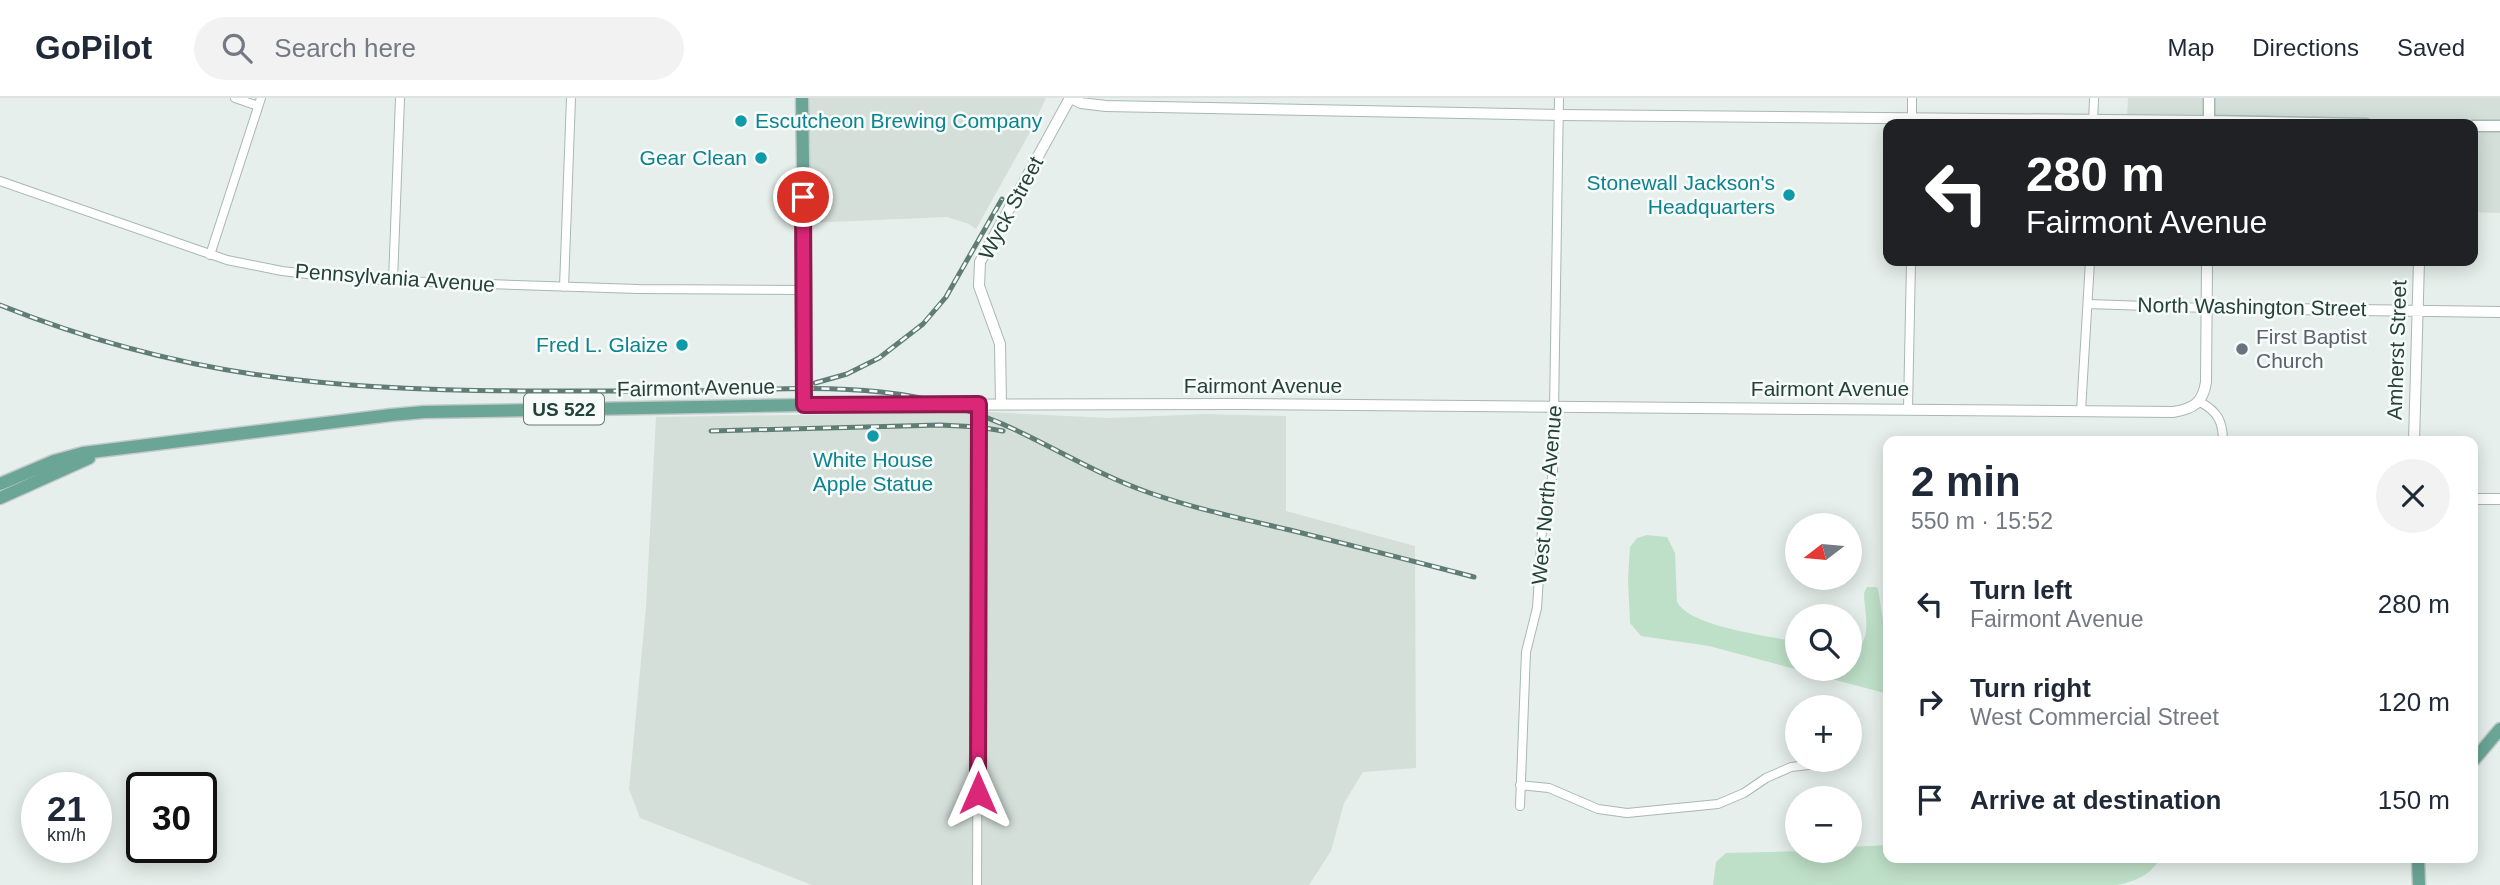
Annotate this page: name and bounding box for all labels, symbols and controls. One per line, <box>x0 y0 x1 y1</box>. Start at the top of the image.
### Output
search box <box>194 17 684 80</box>
text: GoPilot <box>35 29 152 66</box>
icon: search <box>218 29 256 67</box>
text: Search here <box>274 33 416 63</box>
text: Map <box>2168 34 2214 61</box>
text: Directions <box>2252 34 2359 61</box>
text: Saved <box>2397 34 2465 61</box>
place label: Escutcheon Brewing Company <box>755 109 1043 132</box>
marker: Escutcheon Brewing Company <box>733 113 749 129</box>
place label: Gear Clean <box>640 146 747 169</box>
icon: left <box>1911 147 2002 238</box>
text: 280 m <box>2026 147 2165 201</box>
marker: Gear Clean <box>753 150 769 166</box>
street label: Wyck Street <box>974 152 1047 263</box>
pin <box>773 167 833 227</box>
place label: Stonewall Jackson's Headquarters <box>1587 171 1775 218</box>
icon: arrive <box>784 178 822 216</box>
marker: Stonewall Jackson's Headquarters <box>1781 187 1797 203</box>
text: Fairmont Avenue <box>2026 204 2267 240</box>
street label: Pennsylvania Avenue <box>294 259 496 296</box>
street label: Amherst Street <box>2383 279 2410 420</box>
street label: North Washington Street <box>2137 293 2367 320</box>
place label: First Baptist Church <box>2256 325 2367 372</box>
place label: Fred L. Glaize <box>536 333 668 356</box>
marker: Fred L. Glaize <box>674 337 690 353</box>
marker: First Baptist Church <box>2234 341 2250 357</box>
street label: Fairmont Avenue <box>1184 374 1342 397</box>
street label: Fairmont Avenue <box>617 375 775 400</box>
street label: Fairmont Avenue <box>1751 377 1909 400</box>
road number: US 522 <box>524 394 604 424</box>
street label: West North Avenue <box>1527 404 1566 586</box>
marker: White House Apple Statue <box>865 428 881 444</box>
place label: White House Apple Statue <box>813 448 933 495</box>
text: 2 min <box>1911 458 2021 505</box>
button: close <box>2376 459 2450 533</box>
text: 550 m · 15:52 <box>1911 508 2053 534</box>
north arrow <box>1785 513 1862 590</box>
map controls <box>1785 513 1862 863</box>
text: Turn left <box>1970 575 2072 605</box>
icon: left <box>1911 585 1949 623</box>
text: 280 m <box>2378 589 2450 619</box>
button: search <box>1785 604 1862 681</box>
text: Fairmont Avenue <box>1970 606 2143 632</box>
text: Turn right <box>1970 673 2091 703</box>
icon: right <box>1911 683 1949 721</box>
text: 120 m <box>2378 687 2450 717</box>
button: + <box>1785 695 1862 772</box>
text: West Commercial Street <box>1970 704 2219 730</box>
position arrow <box>941 756 1015 830</box>
speed limit sign: 30 <box>126 772 217 863</box>
icon: arrive <box>1911 781 1949 819</box>
text: Arrive at destination <box>1970 785 2221 815</box>
text: 150 m <box>2378 785 2450 815</box>
button: − <box>1785 786 1862 863</box>
text: 21 <box>47 789 86 828</box>
text: km/h <box>47 825 86 845</box>

